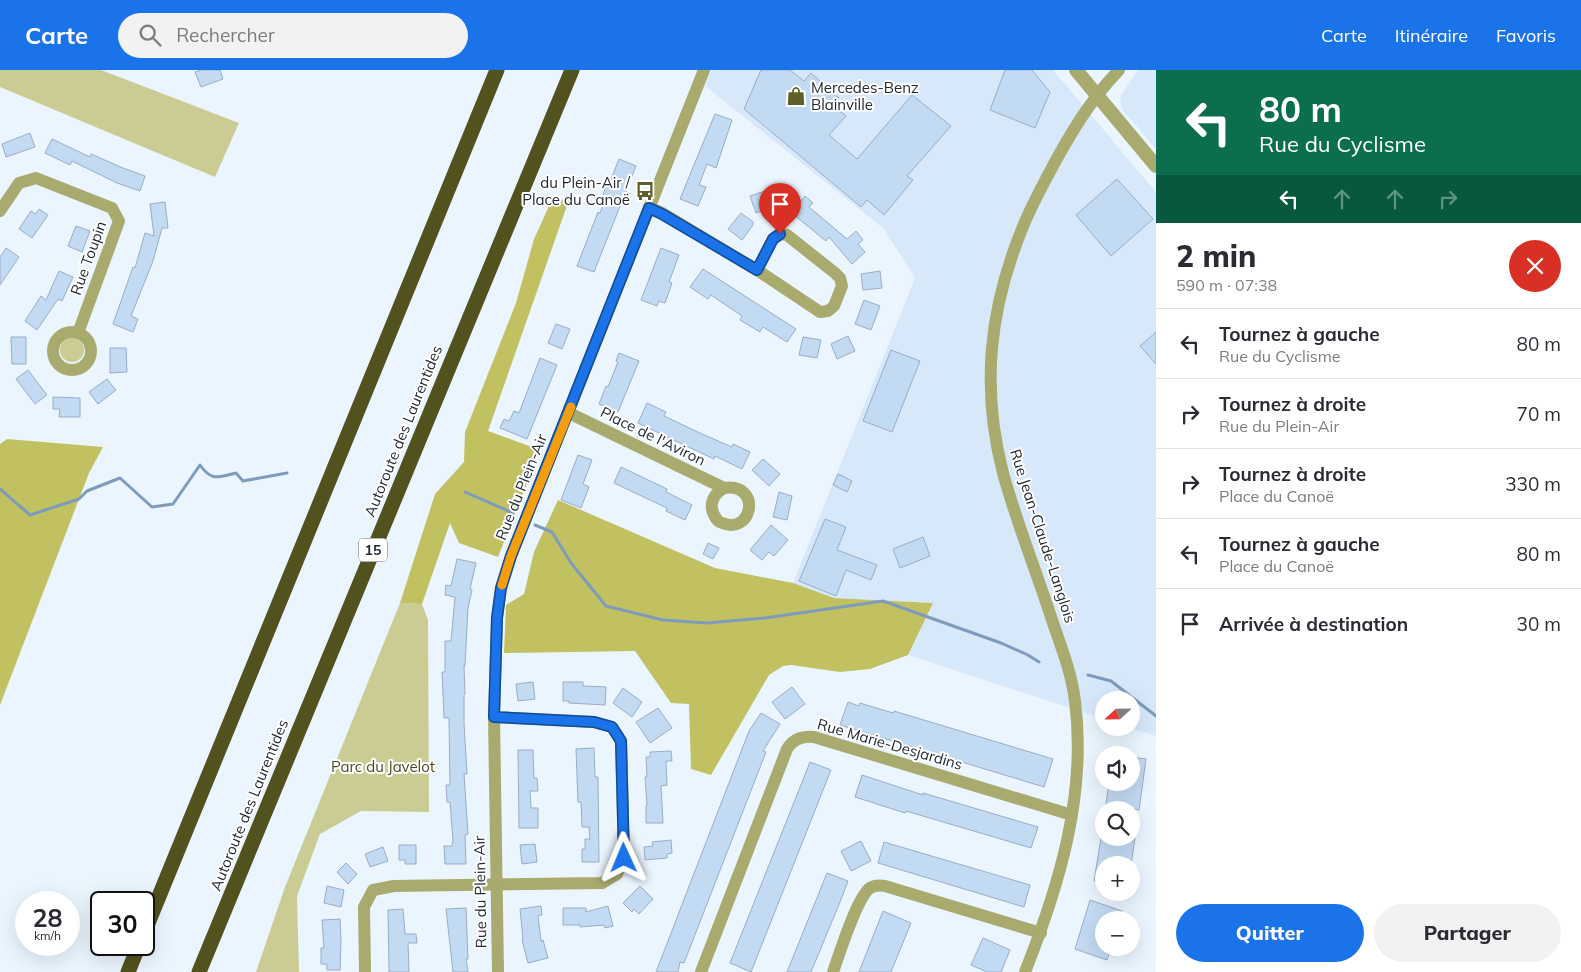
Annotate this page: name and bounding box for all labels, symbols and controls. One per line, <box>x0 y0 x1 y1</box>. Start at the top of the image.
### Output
search box <box>118 13 468 58</box>
text: Carte <box>25 20 88 50</box>
icon: search <box>136 21 164 49</box>
text: Rechercher <box>176 23 275 47</box>
text: Carte <box>1321 24 1367 47</box>
text: Itinéraire <box>1395 24 1468 47</box>
text: Favoris <box>1496 24 1556 47</box>
place label: Mercedes-Benz Blainville <box>811 78 919 114</box>
shop icon: Mercedes-Benz Blainville <box>785 85 807 107</box>
text: 80 m <box>1259 87 1342 131</box>
icon: left <box>1176 90 1241 155</box>
text: Rue du Cyclisme <box>1259 130 1426 158</box>
place label: du Plein-Air / Place du Canoë <box>522 173 631 209</box>
bus stop icon: du Plein-Air / Place du Canoë <box>634 180 656 202</box>
pin <box>759 183 801 234</box>
icon: left <box>1275 185 1303 213</box>
icon: ahead <box>1328 185 1356 213</box>
icon: ahead <box>1381 185 1409 213</box>
icon: right <box>1434 185 1462 213</box>
icon: arrive <box>766 190 794 218</box>
street label: Rue Toupin <box>66 218 110 298</box>
text: 2 min <box>1176 237 1256 275</box>
button: close <box>1509 240 1561 292</box>
text: 590 m · 07:38 <box>1176 275 1277 295</box>
text: Tournez à gauche <box>1219 322 1380 346</box>
icon: left <box>1176 330 1204 358</box>
text: 80 m <box>1517 332 1561 356</box>
street label: Autoroute des Laurentides <box>360 342 446 520</box>
text: Rue du Cyclisme <box>1219 346 1340 366</box>
text: Tournez à droite <box>1219 392 1366 416</box>
icon: right <box>1176 400 1204 428</box>
street label: Place de l'Aviron <box>597 402 709 470</box>
text: 70 m <box>1517 402 1561 426</box>
text: Rue du Plein-Air <box>1219 416 1339 436</box>
street label: Rue du Plein-Air <box>491 431 551 543</box>
street label: Rue Jean-Claude-Langlois <box>1006 447 1080 625</box>
text: Tournez à droite <box>1219 462 1366 486</box>
icon: right <box>1176 470 1204 498</box>
text: 330 m <box>1505 472 1561 496</box>
text: Place du Canoë <box>1219 486 1334 506</box>
text: Tournez à gauche <box>1219 532 1380 556</box>
road number: 15 <box>359 538 387 562</box>
icon: left <box>1176 540 1204 568</box>
text: 80 m <box>1517 542 1561 566</box>
text: Place du Canoë <box>1219 556 1334 576</box>
icon: arrive <box>1176 610 1204 638</box>
text: Arrivée à destination <box>1219 612 1408 636</box>
text: 30 m <box>1517 612 1561 636</box>
north arrow <box>1095 691 1140 736</box>
map controls <box>1095 691 1140 956</box>
street label: Rue Marie-Desjardins <box>815 714 965 774</box>
street label: Autoroute des Laurentides <box>206 716 292 894</box>
button: sound <box>1095 746 1140 791</box>
park label: Parc du Javelot <box>331 757 435 776</box>
button: search <box>1095 801 1140 846</box>
position arrow <box>597 831 649 883</box>
street label: Rue du Plein-Air <box>470 835 490 949</box>
button: + <box>1095 856 1140 901</box>
speed limit sign: 30 <box>90 891 155 956</box>
text: 28 <box>32 902 63 933</box>
button: Quitter <box>1176 904 1364 962</box>
button: Partager <box>1374 904 1561 962</box>
button: − <box>1095 911 1140 956</box>
text: km/h <box>34 928 61 943</box>

